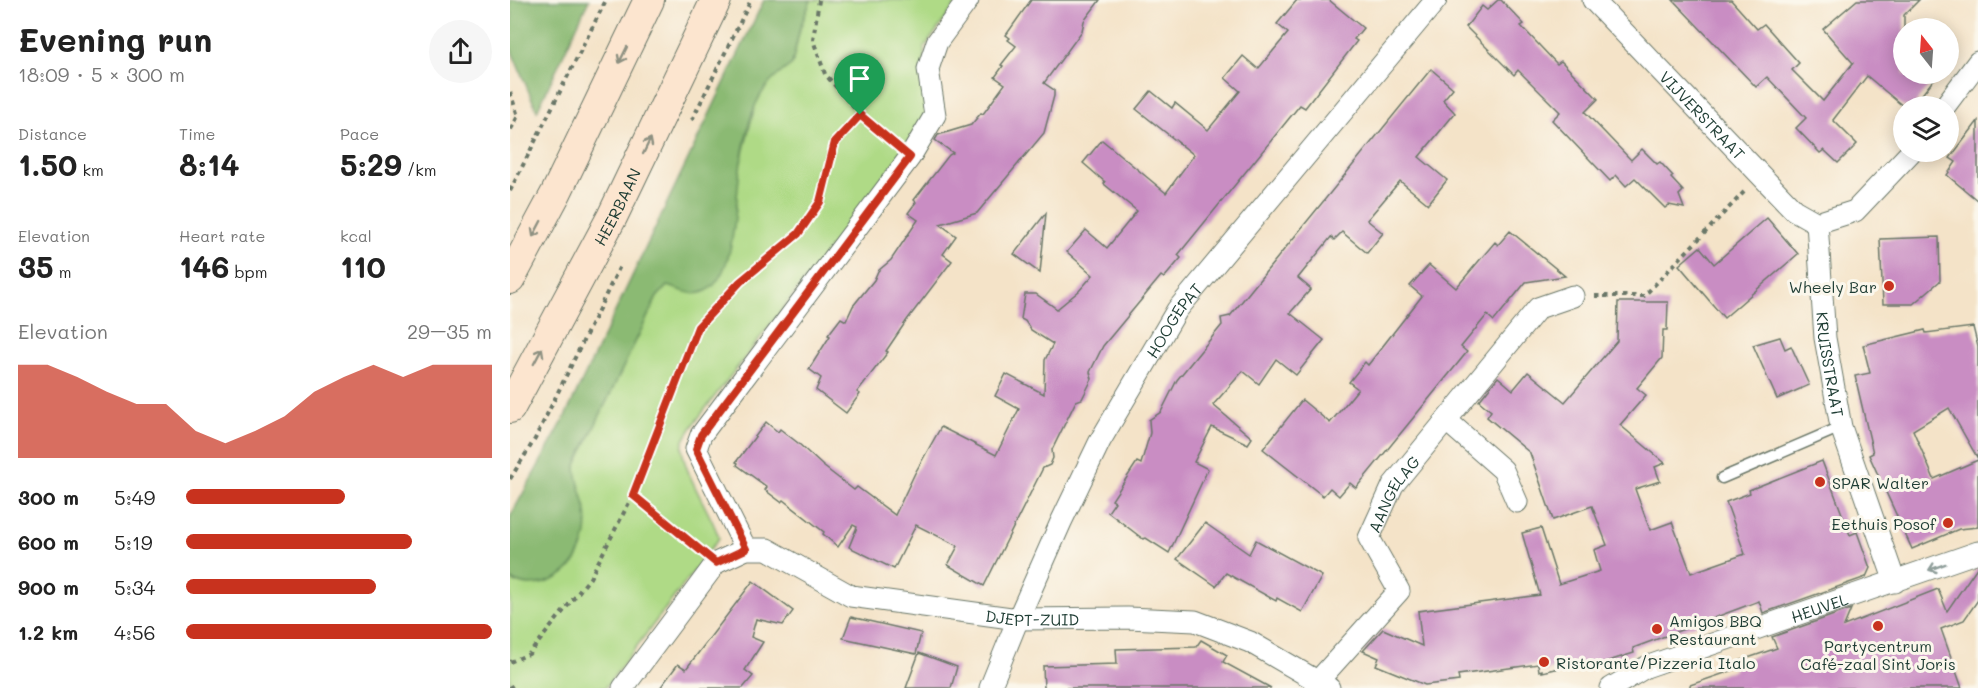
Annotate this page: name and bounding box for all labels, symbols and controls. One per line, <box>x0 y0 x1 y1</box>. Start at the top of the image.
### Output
text: Evening run <box>18 17 212 60</box>
north arrow <box>1893 18 1959 84</box>
map controls <box>1893 18 1959 162</box>
button: share <box>429 20 492 83</box>
one-way arrow <box>617 45 629 63</box>
pin <box>834 53 885 115</box>
text: 18:09 · 5 × 300 m <box>18 61 185 87</box>
icon: arrive <box>843 62 876 95</box>
street label: VIJVERSTRAAT <box>1656 66 1750 164</box>
button: layers <box>1893 96 1959 162</box>
text: Distance <box>18 123 87 144</box>
text: Time <box>179 123 215 144</box>
text: Pace <box>340 123 379 144</box>
one-way arrow <box>641 137 653 155</box>
text: 1.50 <box>18 144 77 184</box>
text: 8:14 <box>179 144 239 184</box>
text: 5:29 <box>340 144 402 184</box>
text: km <box>77 159 104 180</box>
text: /km <box>402 159 437 180</box>
street label: HEERBAAN <box>588 164 645 249</box>
one-way arrow <box>531 220 542 238</box>
text: Elevation <box>18 225 90 246</box>
text: Heart rate <box>179 225 265 246</box>
text: kcal <box>340 225 372 246</box>
text: 35 <box>18 246 54 286</box>
text: 146 <box>179 246 229 286</box>
text: 110 <box>340 246 386 286</box>
text: m <box>54 261 71 282</box>
text: bpm <box>229 261 267 282</box>
place label: Wheely Bar <box>1789 276 1877 297</box>
street label: HOOGEPAT <box>1141 278 1206 362</box>
marker: Wheely Bar <box>1882 279 1896 293</box>
street label: KRUISSTRAAT <box>1813 311 1849 418</box>
text: Elevation <box>18 318 108 344</box>
text: 29–35 m <box>407 318 492 344</box>
one-way arrow <box>533 348 544 366</box>
street label: AANGELAG <box>1362 451 1424 536</box>
place label: SPAR Walter <box>1832 472 1929 493</box>
marker: SPAR Walter <box>1813 475 1827 489</box>
text: 300 m <box>18 484 79 510</box>
text: 5:49 <box>114 484 155 510</box>
place label: Eethuis Posof <box>1832 513 1937 534</box>
marker: Eethuis Posof <box>1941 516 1955 530</box>
text: 600 m <box>18 529 79 555</box>
text: 5:19 <box>114 529 153 555</box>
one-way arrow <box>1928 563 1946 574</box>
text: 900 m <box>18 574 79 600</box>
text: 5:34 <box>114 574 155 600</box>
street label: HEUVEL <box>1788 587 1851 627</box>
street label: DJEPT-ZUID <box>984 604 1079 630</box>
place label: Amigos BBQ Restaurant <box>1669 610 1762 649</box>
text: 1.2 km <box>18 619 78 645</box>
text: 4:56 <box>114 619 156 645</box>
marker: Partycentrum Café-zaal Sint Joris <box>1871 619 1885 633</box>
marker: Amigos BBQ Restaurant <box>1650 622 1664 636</box>
place label: Partycentrum Café-zaal Sint Joris <box>1800 635 1956 674</box>
place label: Ristorante/Pizzeria Italo <box>1556 652 1756 673</box>
marker: Ristorante/Pizzeria Italo <box>1537 655 1551 669</box>

